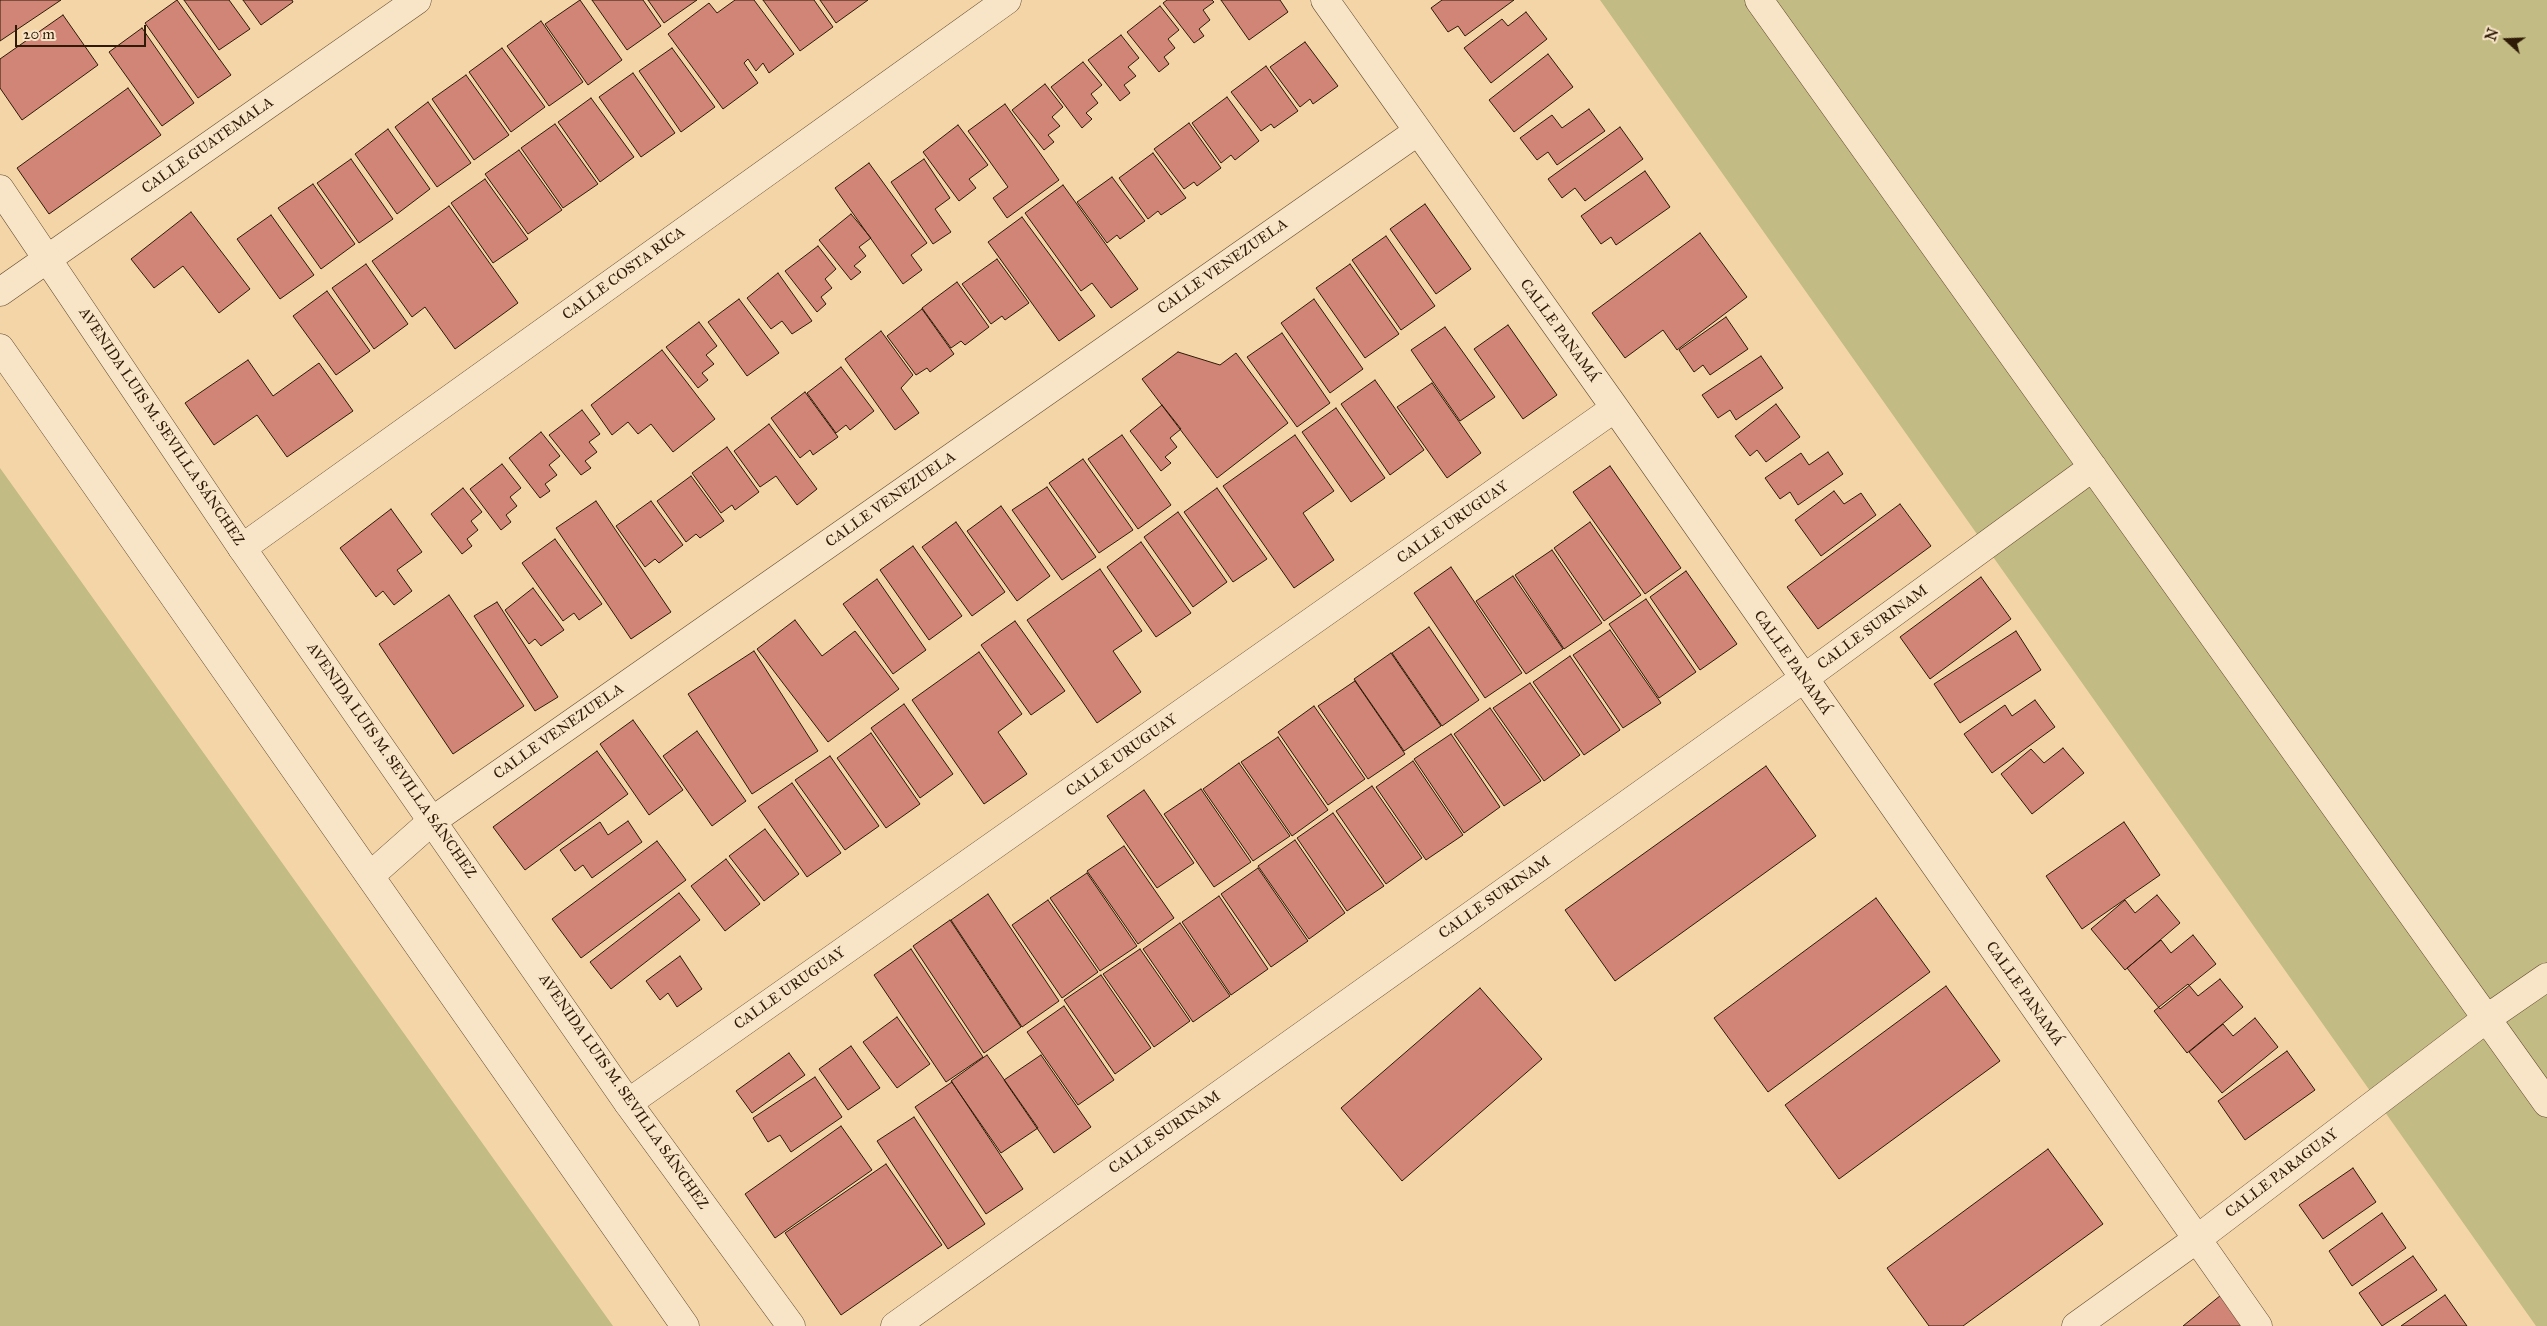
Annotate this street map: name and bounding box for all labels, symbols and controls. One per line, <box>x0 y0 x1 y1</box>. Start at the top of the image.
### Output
scale bar <box>18 15 149 47</box>
north arrow <box>2482 15 2532 65</box>
text: 20 m <box>23 25 55 43</box>
text: N <box>2482 26 2502 43</box>
street label: CALLE GUATEMALA <box>139 94 277 198</box>
street label: CALLE VENEZUELA <box>1155 215 1291 319</box>
street label: CALLE COSTA RICA <box>559 223 689 325</box>
street label: CALLE PANAMÁ <box>1516 276 1602 386</box>
street label: AVENIDA LUIS M. SEVILLA SÁNCHEZ <box>74 304 248 550</box>
street label: CALLE VENEZUELA <box>823 448 959 552</box>
street label: CALLE URUGUAY <box>1394 478 1512 568</box>
street label: CALLE SURINAM <box>1814 582 1932 674</box>
street label: CALLE PANAMÁ <box>1749 607 1835 719</box>
street label: AVENIDA LUIS M. SEVILLA SÁNCHEZ <box>302 640 480 882</box>
street label: CALLE VENEZUELA <box>491 680 627 784</box>
street label: CALLE URUGUAY <box>1063 711 1181 801</box>
street label: CALLE SURINAM <box>1436 853 1554 943</box>
street label: CALLE PANAMÁ <box>1981 938 2067 1050</box>
street label: CALLE URUGUAY <box>731 944 849 1034</box>
street label: AVENIDA LUIS M. SEVILLA SÁNCHEZ <box>534 971 712 1213</box>
street label: CALLE SURINAM <box>1106 1088 1224 1178</box>
street label: CALLE PARAGUAY <box>2222 1126 2342 1222</box>

